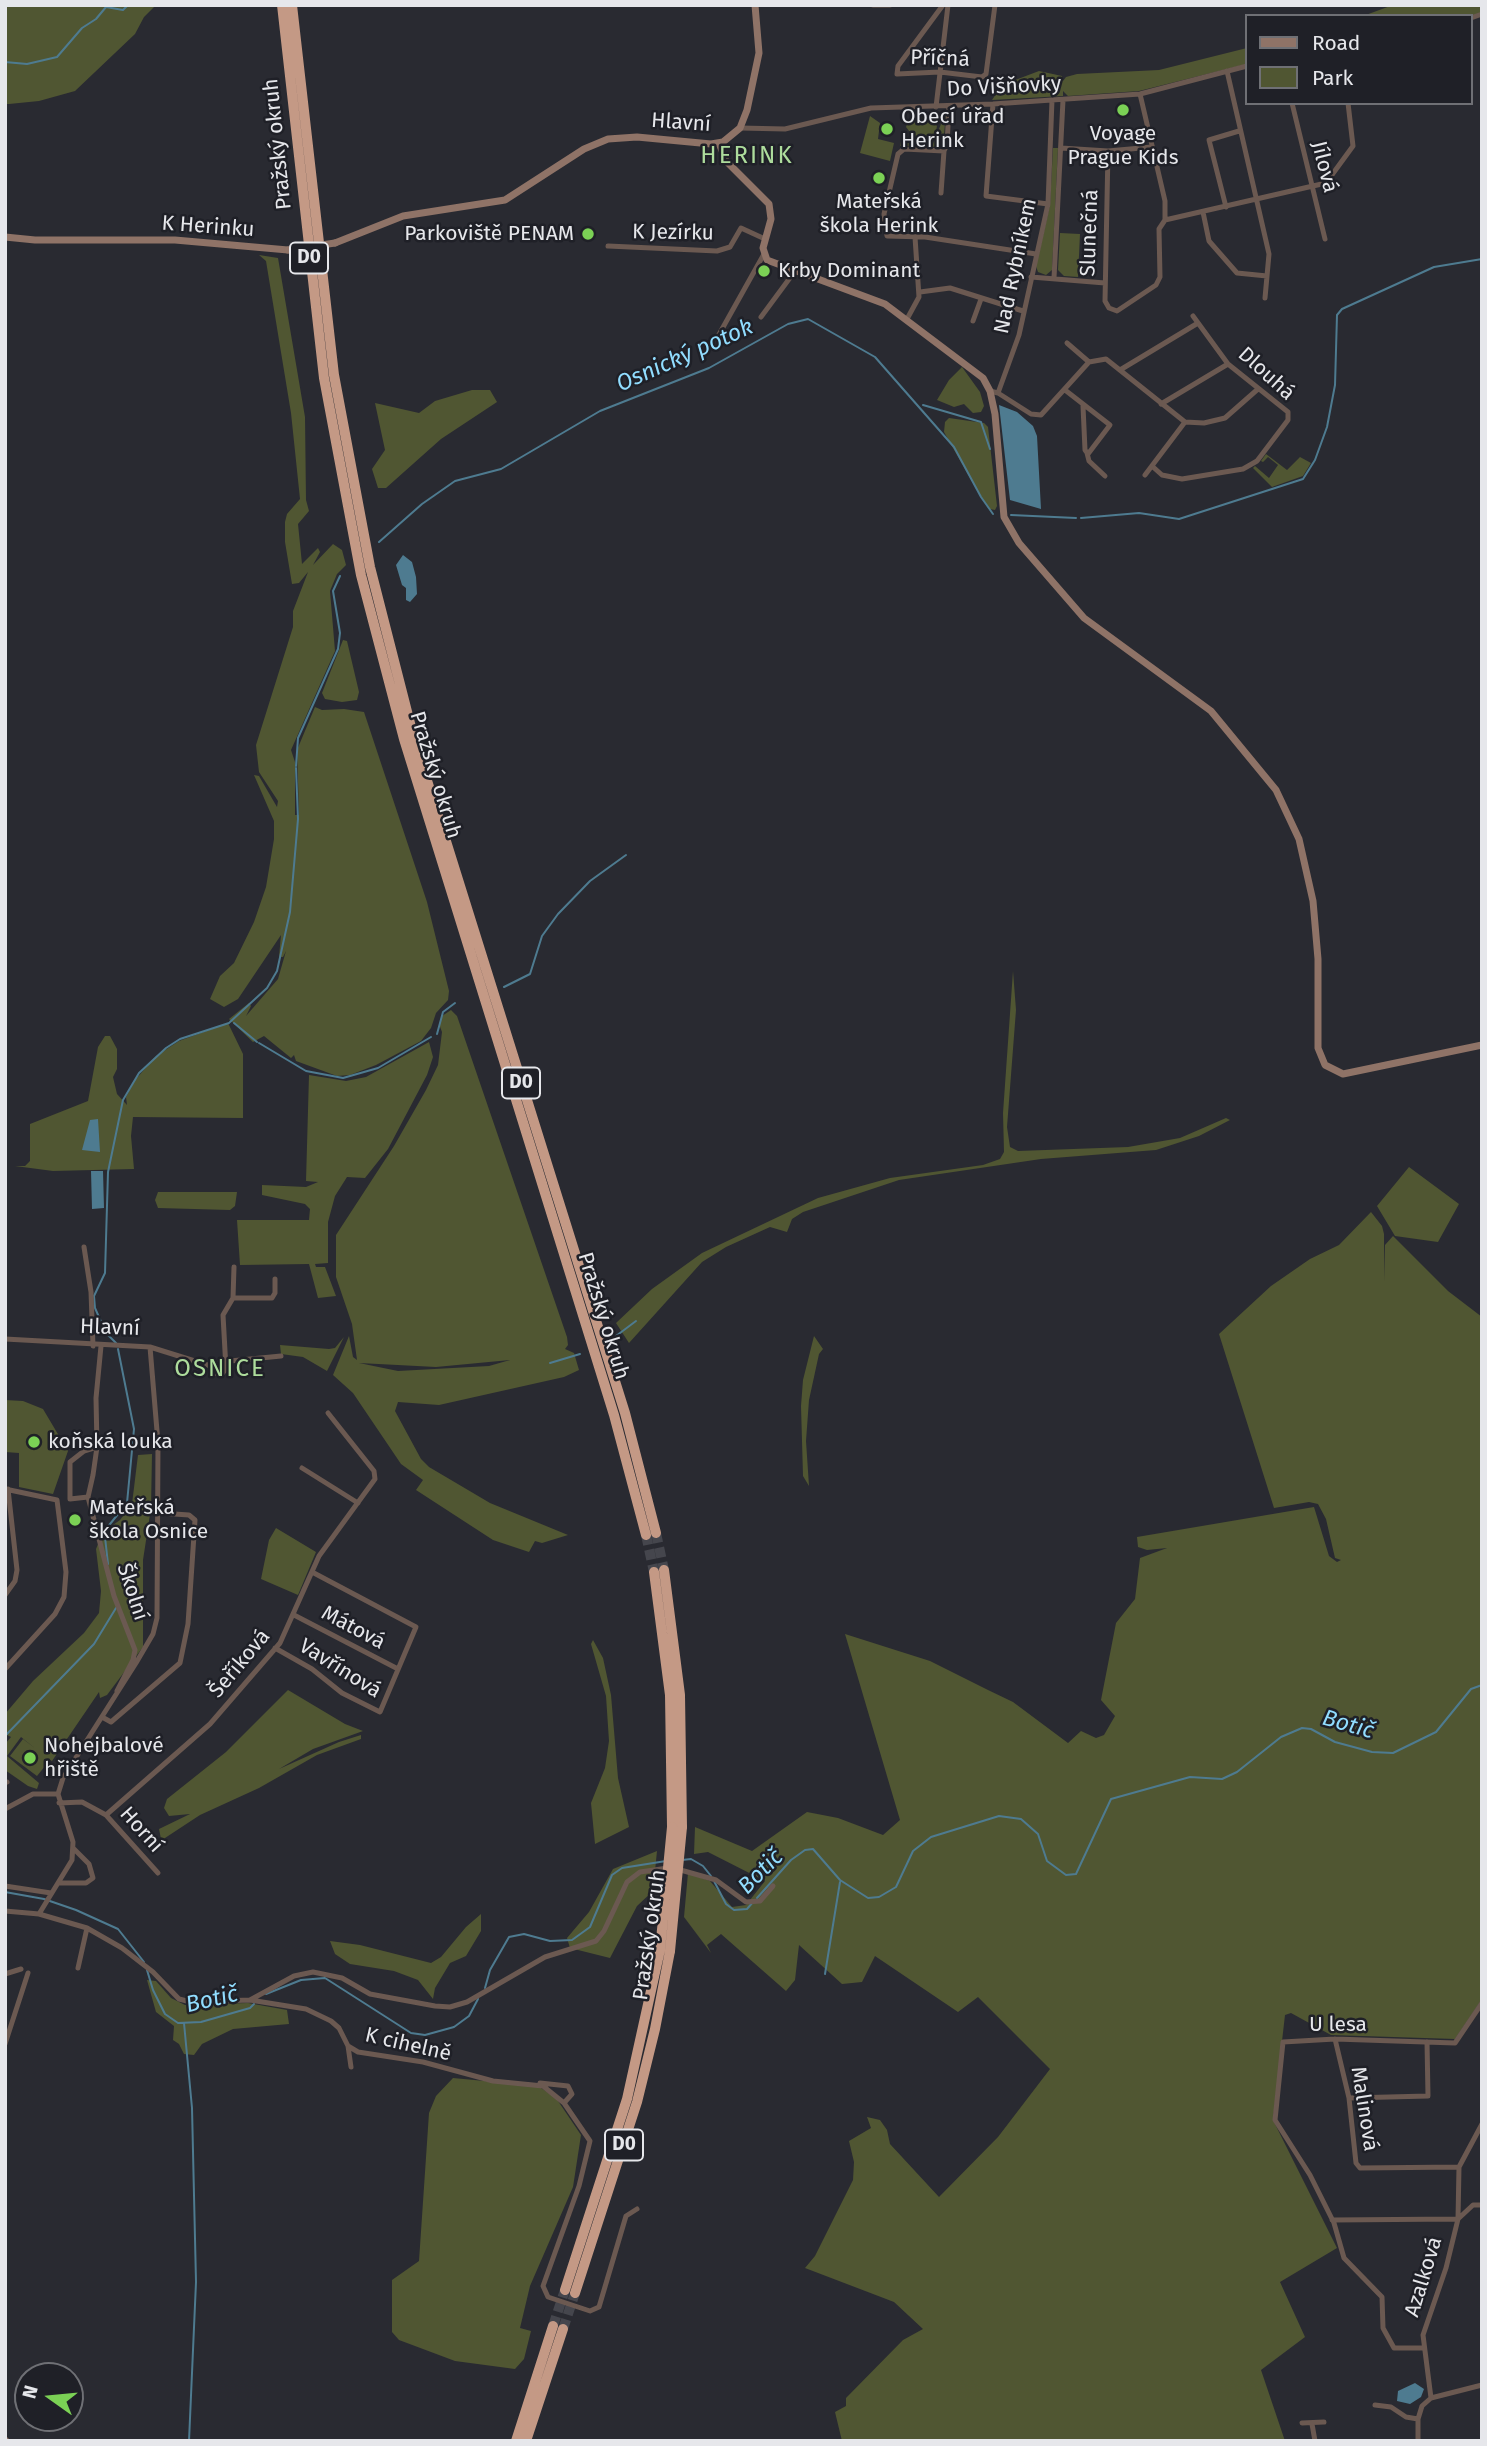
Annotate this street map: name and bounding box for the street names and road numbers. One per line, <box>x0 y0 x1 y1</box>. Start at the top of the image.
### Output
street label: Příčná <box>910 45 970 73</box>
street label: Do Višňovky <box>946 71 1062 103</box>
street label: Pražský okruh <box>259 77 297 211</box>
street label: Hlavní <box>650 108 712 138</box>
street label: Jílová <box>1305 139 1343 195</box>
street label: Slunečná <box>1076 189 1104 277</box>
street label: Nad Rybníkem <box>989 196 1043 336</box>
street label: K Herinku <box>161 211 255 243</box>
street label: K Jezírku <box>632 220 714 246</box>
road number: D0 <box>290 242 328 274</box>
street label: Dlouhá <box>1232 342 1300 406</box>
street label: Pražský okruh <box>404 708 466 842</box>
road number: D0 <box>502 1068 540 1098</box>
street label: Pražský okruh <box>572 1249 634 1383</box>
street label: Hlavní <box>80 1314 140 1342</box>
street label: Školní <box>111 1560 153 1624</box>
street label: Mátová <box>317 1601 389 1655</box>
street label: Šeříková <box>204 1625 276 1703</box>
street label: Vavřínová <box>294 1634 386 1704</box>
street label: Horní <box>114 1802 168 1858</box>
street label: Pražský okruh <box>628 1868 672 2002</box>
street label: U lesa <box>1309 2012 1367 2038</box>
street label: K cihelně <box>363 2023 453 2067</box>
street label: Malinová <box>1345 2065 1383 2153</box>
road number: D0 <box>605 2130 643 2160</box>
street label: Azalková <box>1400 2234 1448 2320</box>

